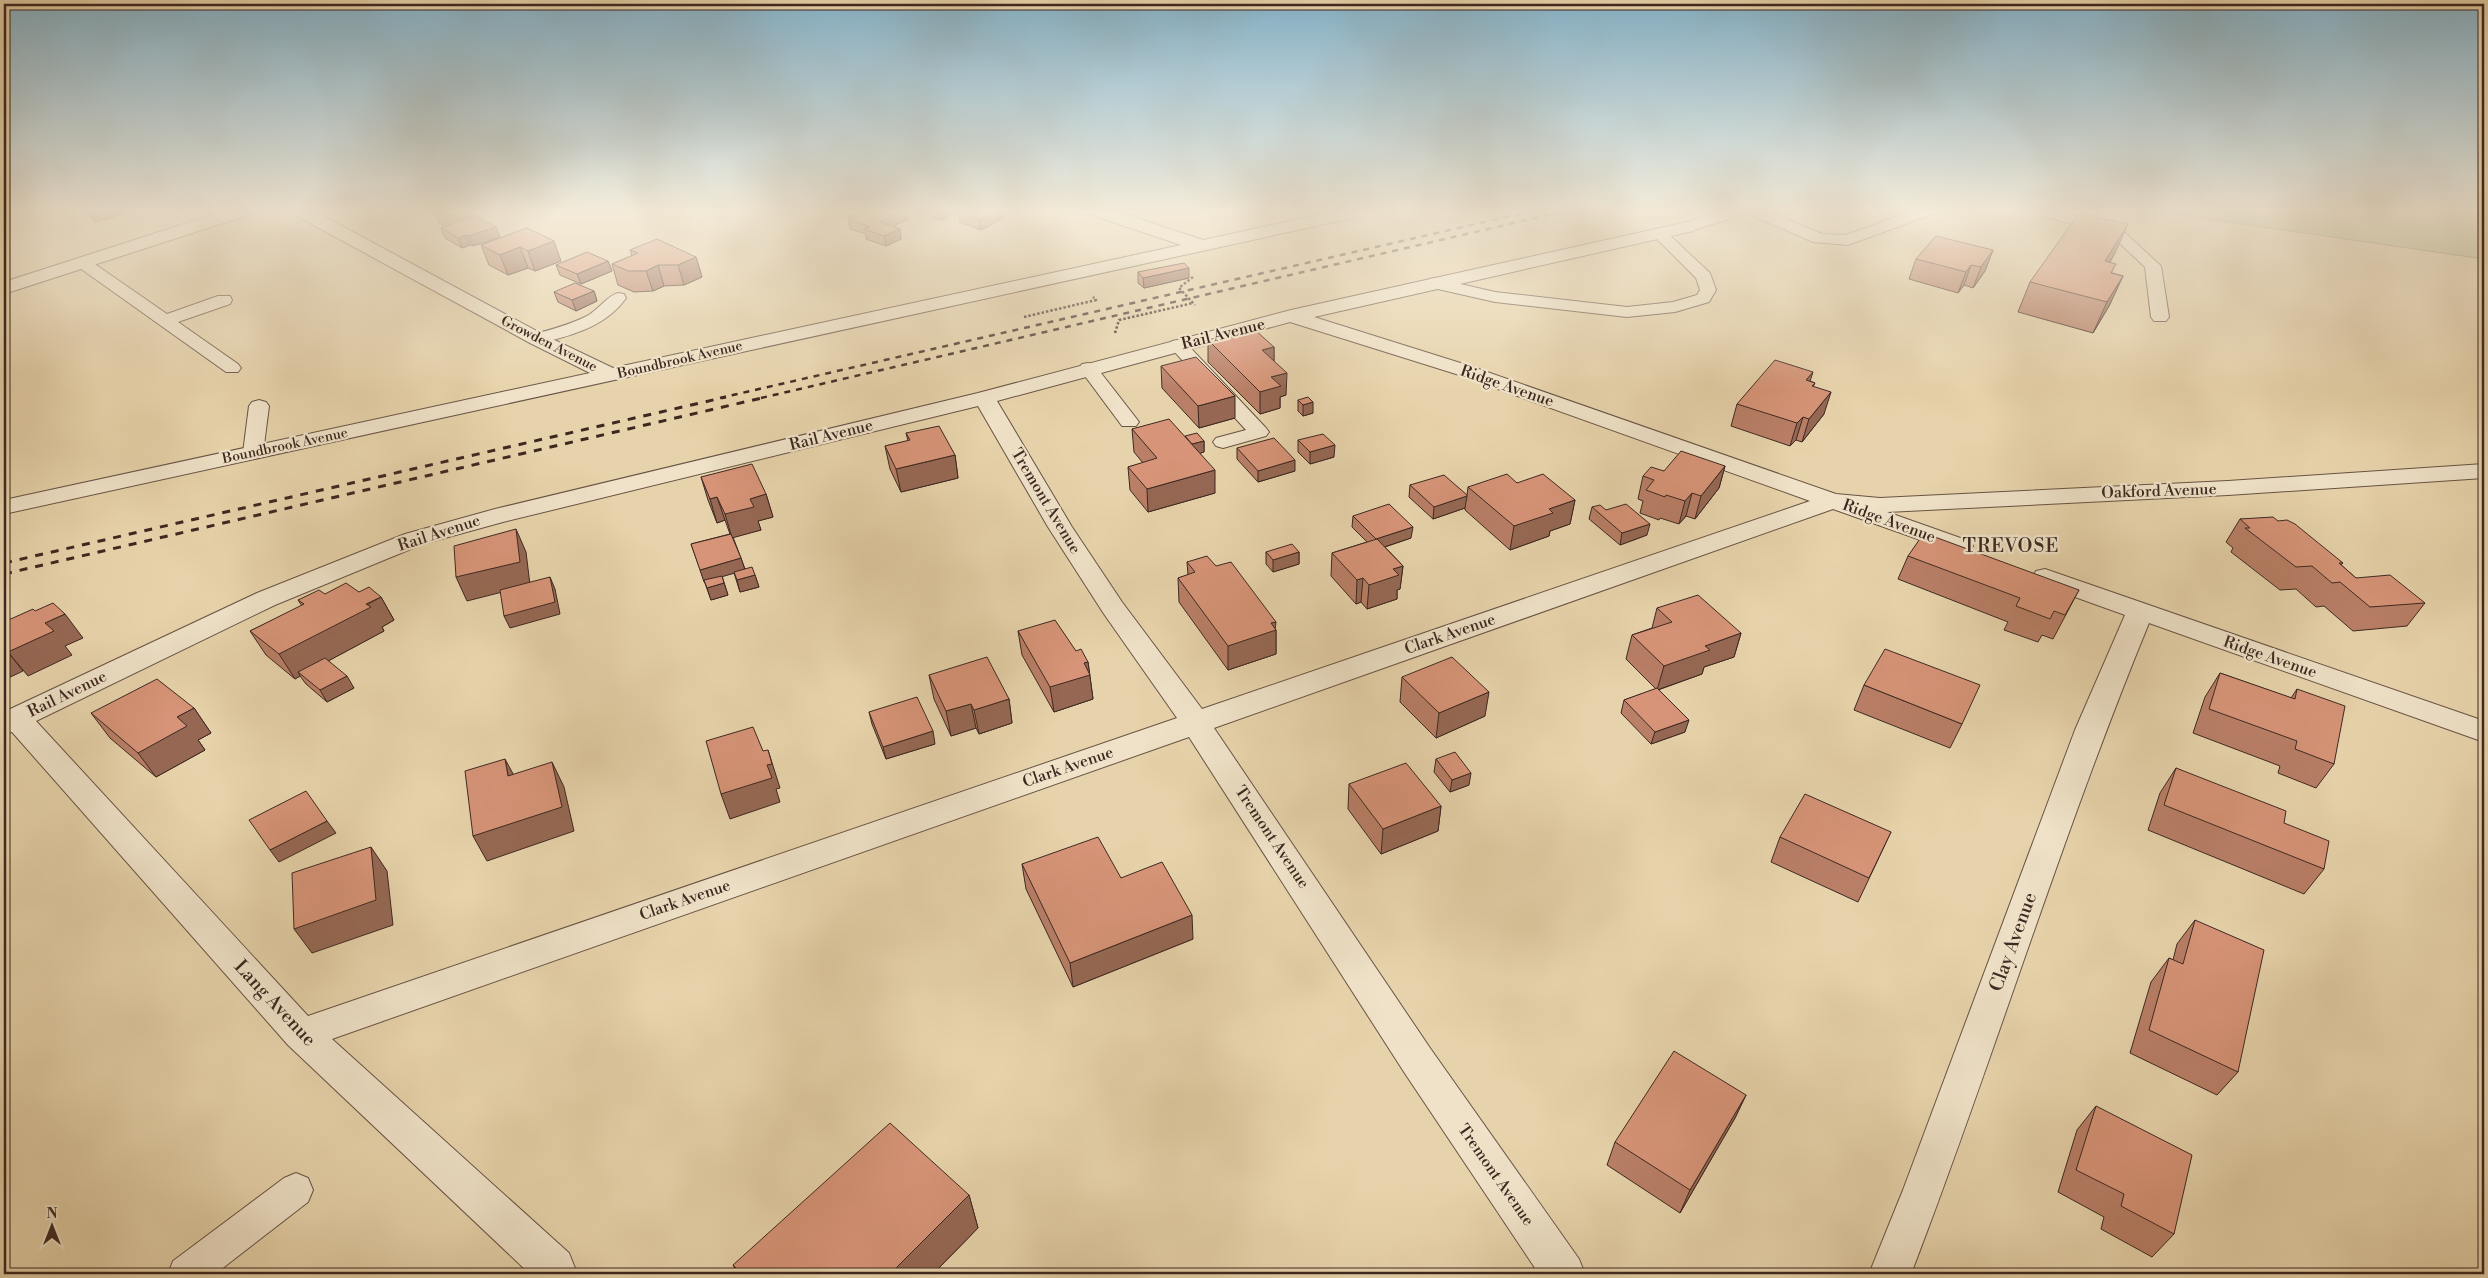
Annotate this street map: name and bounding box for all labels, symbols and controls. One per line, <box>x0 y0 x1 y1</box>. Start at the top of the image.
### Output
street label: Growden Avenue <box>498 312 600 376</box>
street label: Rail Avenue <box>1179 314 1267 354</box>
street label: Boundbrook Avenue <box>615 337 744 383</box>
street label: Ridge Avenue <box>1458 361 1556 411</box>
street label: Rail Avenue <box>787 415 875 455</box>
street label: Boundbrook Avenue <box>220 424 349 468</box>
street label: Tremont Avenue <box>1007 445 1085 557</box>
street label: Oakford Avenue <box>2101 479 2217 503</box>
street label: Ridge Avenue <box>1840 495 1938 547</box>
street label: Rail Avenue <box>395 510 483 556</box>
district label: TREVOSE <box>1963 534 2059 558</box>
street label: Clark Avenue <box>1402 609 1498 659</box>
street label: Ridge Avenue <box>2221 632 2319 682</box>
street label: Rail Avenue <box>24 666 110 722</box>
street label: Clark Avenue <box>1020 742 1116 792</box>
street label: Tremont Avenue <box>1230 782 1314 892</box>
street label: Clark Avenue <box>637 875 733 925</box>
street label: Clay Avenue <box>1984 889 2042 995</box>
street label: Lang Avenue <box>229 955 321 1051</box>
street label: Tremont Avenue <box>1453 1120 1539 1230</box>
north arrow <box>28 1200 78 1250</box>
text: N <box>46 1205 58 1223</box>

